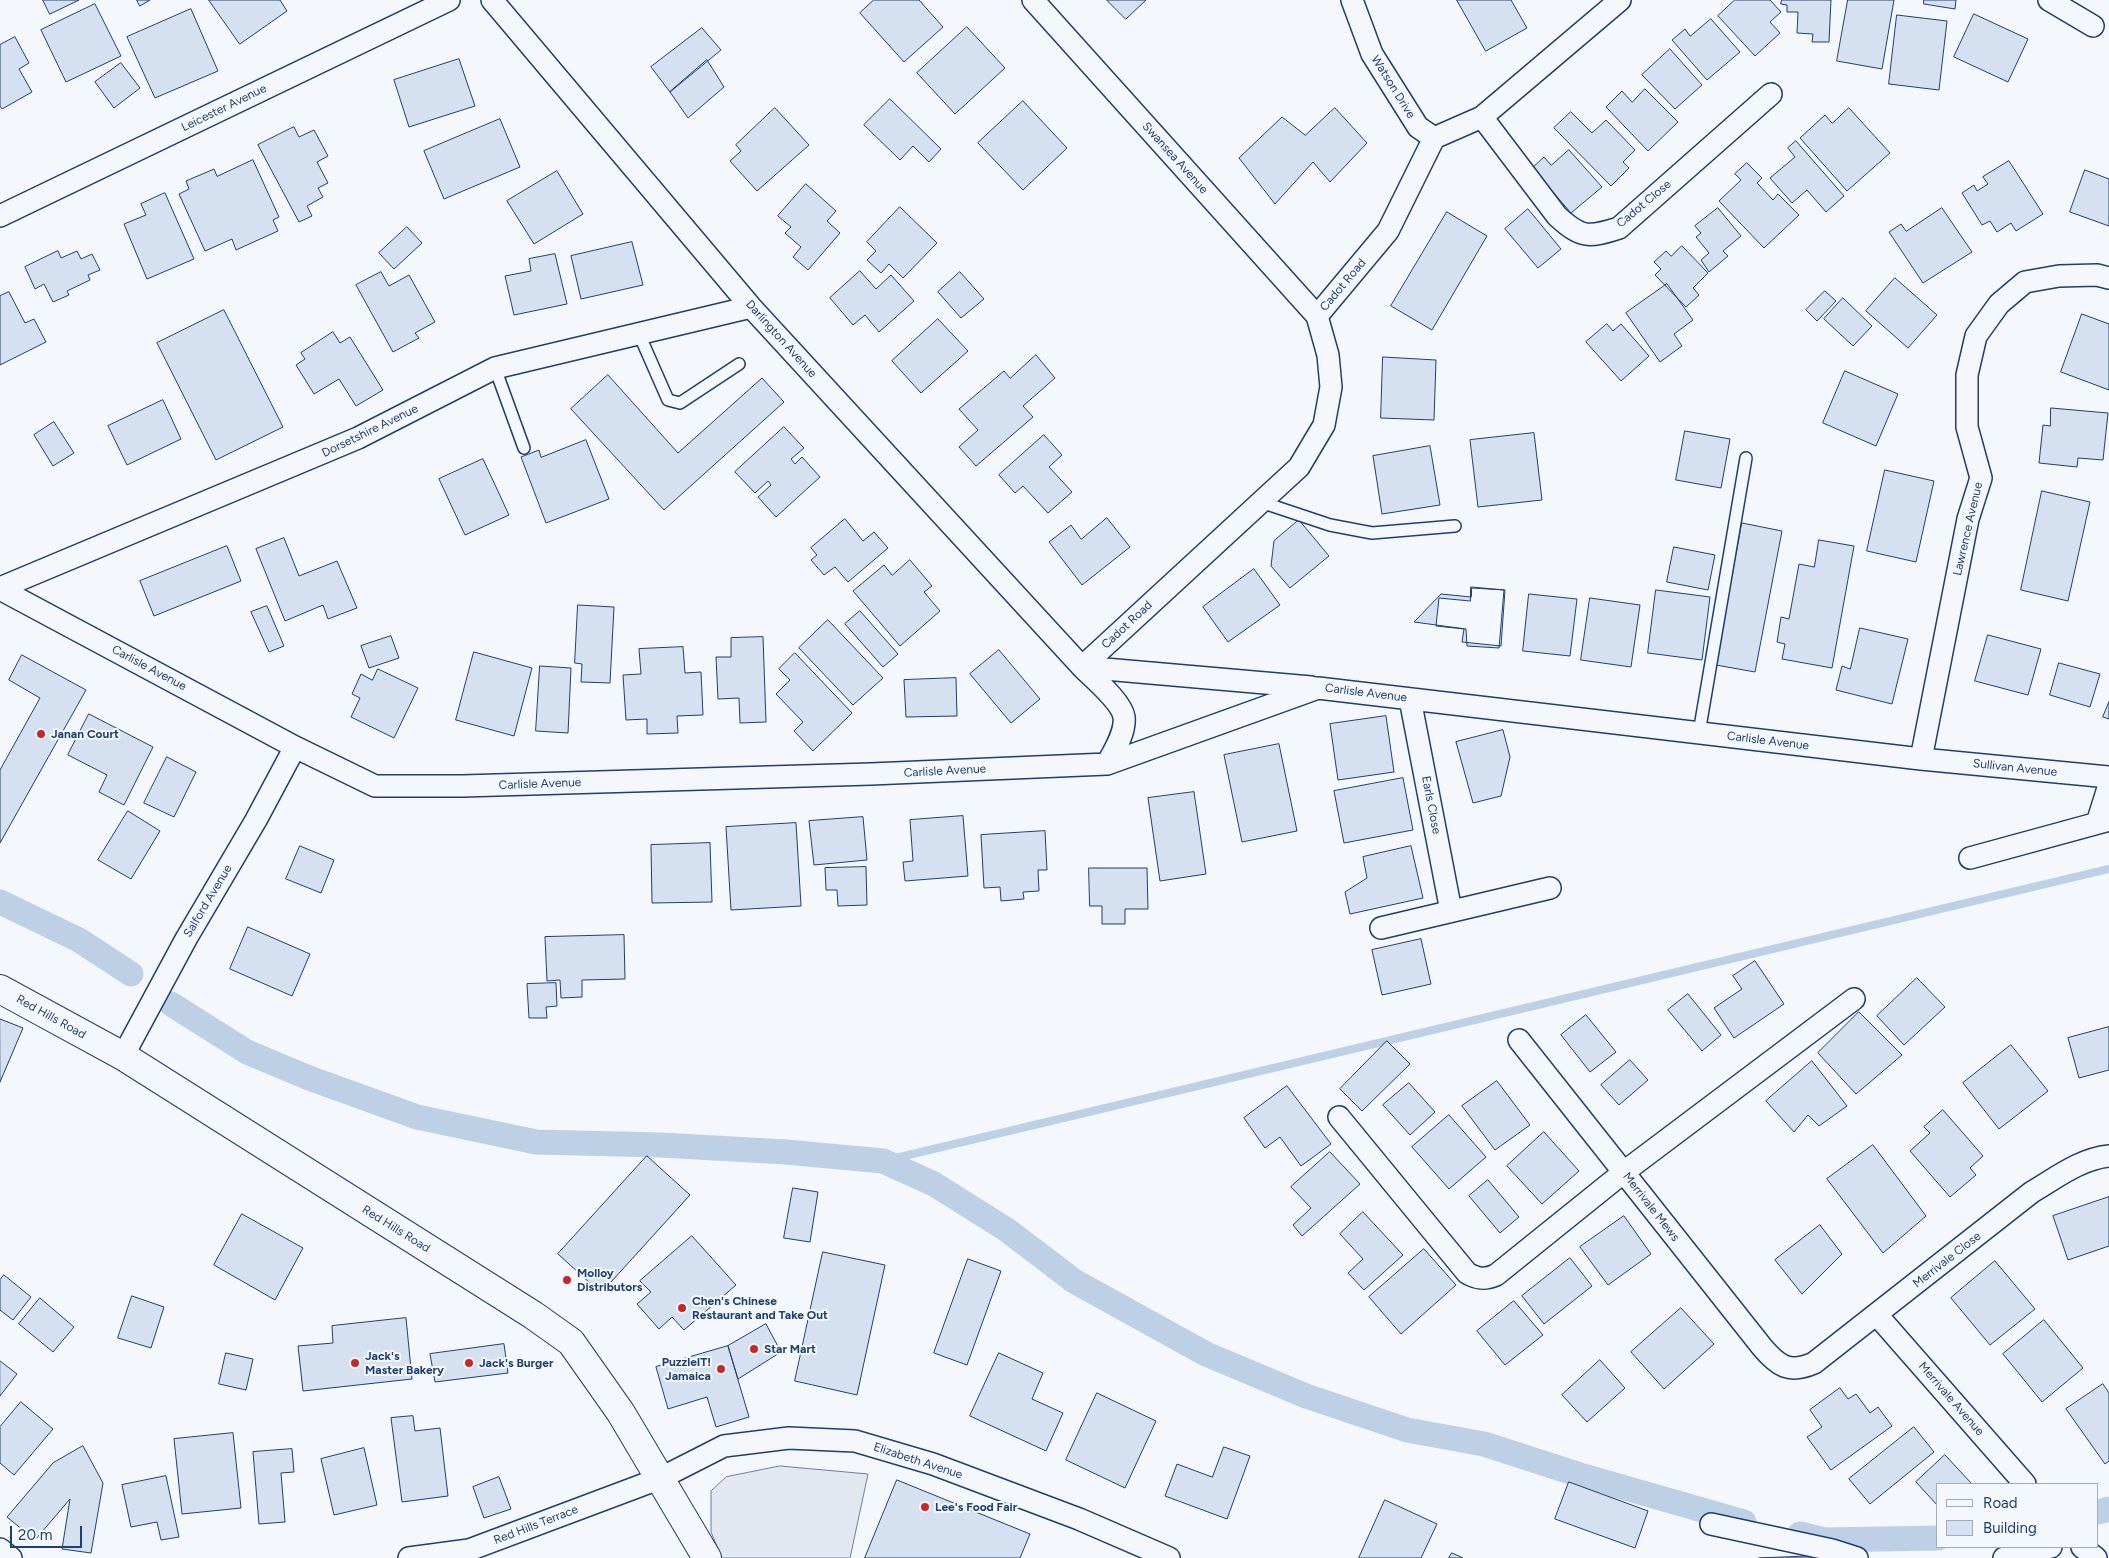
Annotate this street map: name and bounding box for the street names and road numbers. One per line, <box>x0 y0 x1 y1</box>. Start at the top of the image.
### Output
street label: Watson Drive <box>1368 53 1418 121</box>
street label: Leicester Avenue <box>179 81 269 135</box>
street label: Swansea Avenue <box>1139 119 1211 197</box>
street label: Cadot Close <box>1614 177 1674 231</box>
street label: Cadot Road <box>1317 256 1369 314</box>
street label: Darlington Avenue <box>742 297 820 381</box>
street label: Dorsetshire Avenue <box>320 401 420 461</box>
street label: Lawrence Avenue <box>1950 481 1986 577</box>
street label: Cadot Road <box>1099 598 1155 652</box>
street label: Carlisle Avenue <box>109 642 189 694</box>
street label: Carlisle Avenue <box>1324 681 1408 705</box>
street label: Carlisle Avenue <box>1726 729 1810 753</box>
street label: Sullivan Avenue <box>1972 756 2058 780</box>
street label: Carlisle Avenue <box>903 762 987 780</box>
street label: Carlisle Avenue <box>498 775 582 793</box>
street label: Earls Close <box>1418 775 1444 835</box>
street label: Salford Avenue <box>181 862 235 940</box>
street label: Red Hills Road <box>14 992 88 1042</box>
street label: Merrivale Mews <box>1620 1170 1682 1244</box>
street label: Red Hills Road <box>359 1202 433 1256</box>
street label: Merrivale Close <box>1910 1229 1984 1291</box>
street label: Merrivale Avenue <box>1915 1359 1987 1439</box>
street label: Elizabeth Avenue <box>872 1440 964 1482</box>
street label: Red Hills Terrace <box>492 1502 580 1548</box>

